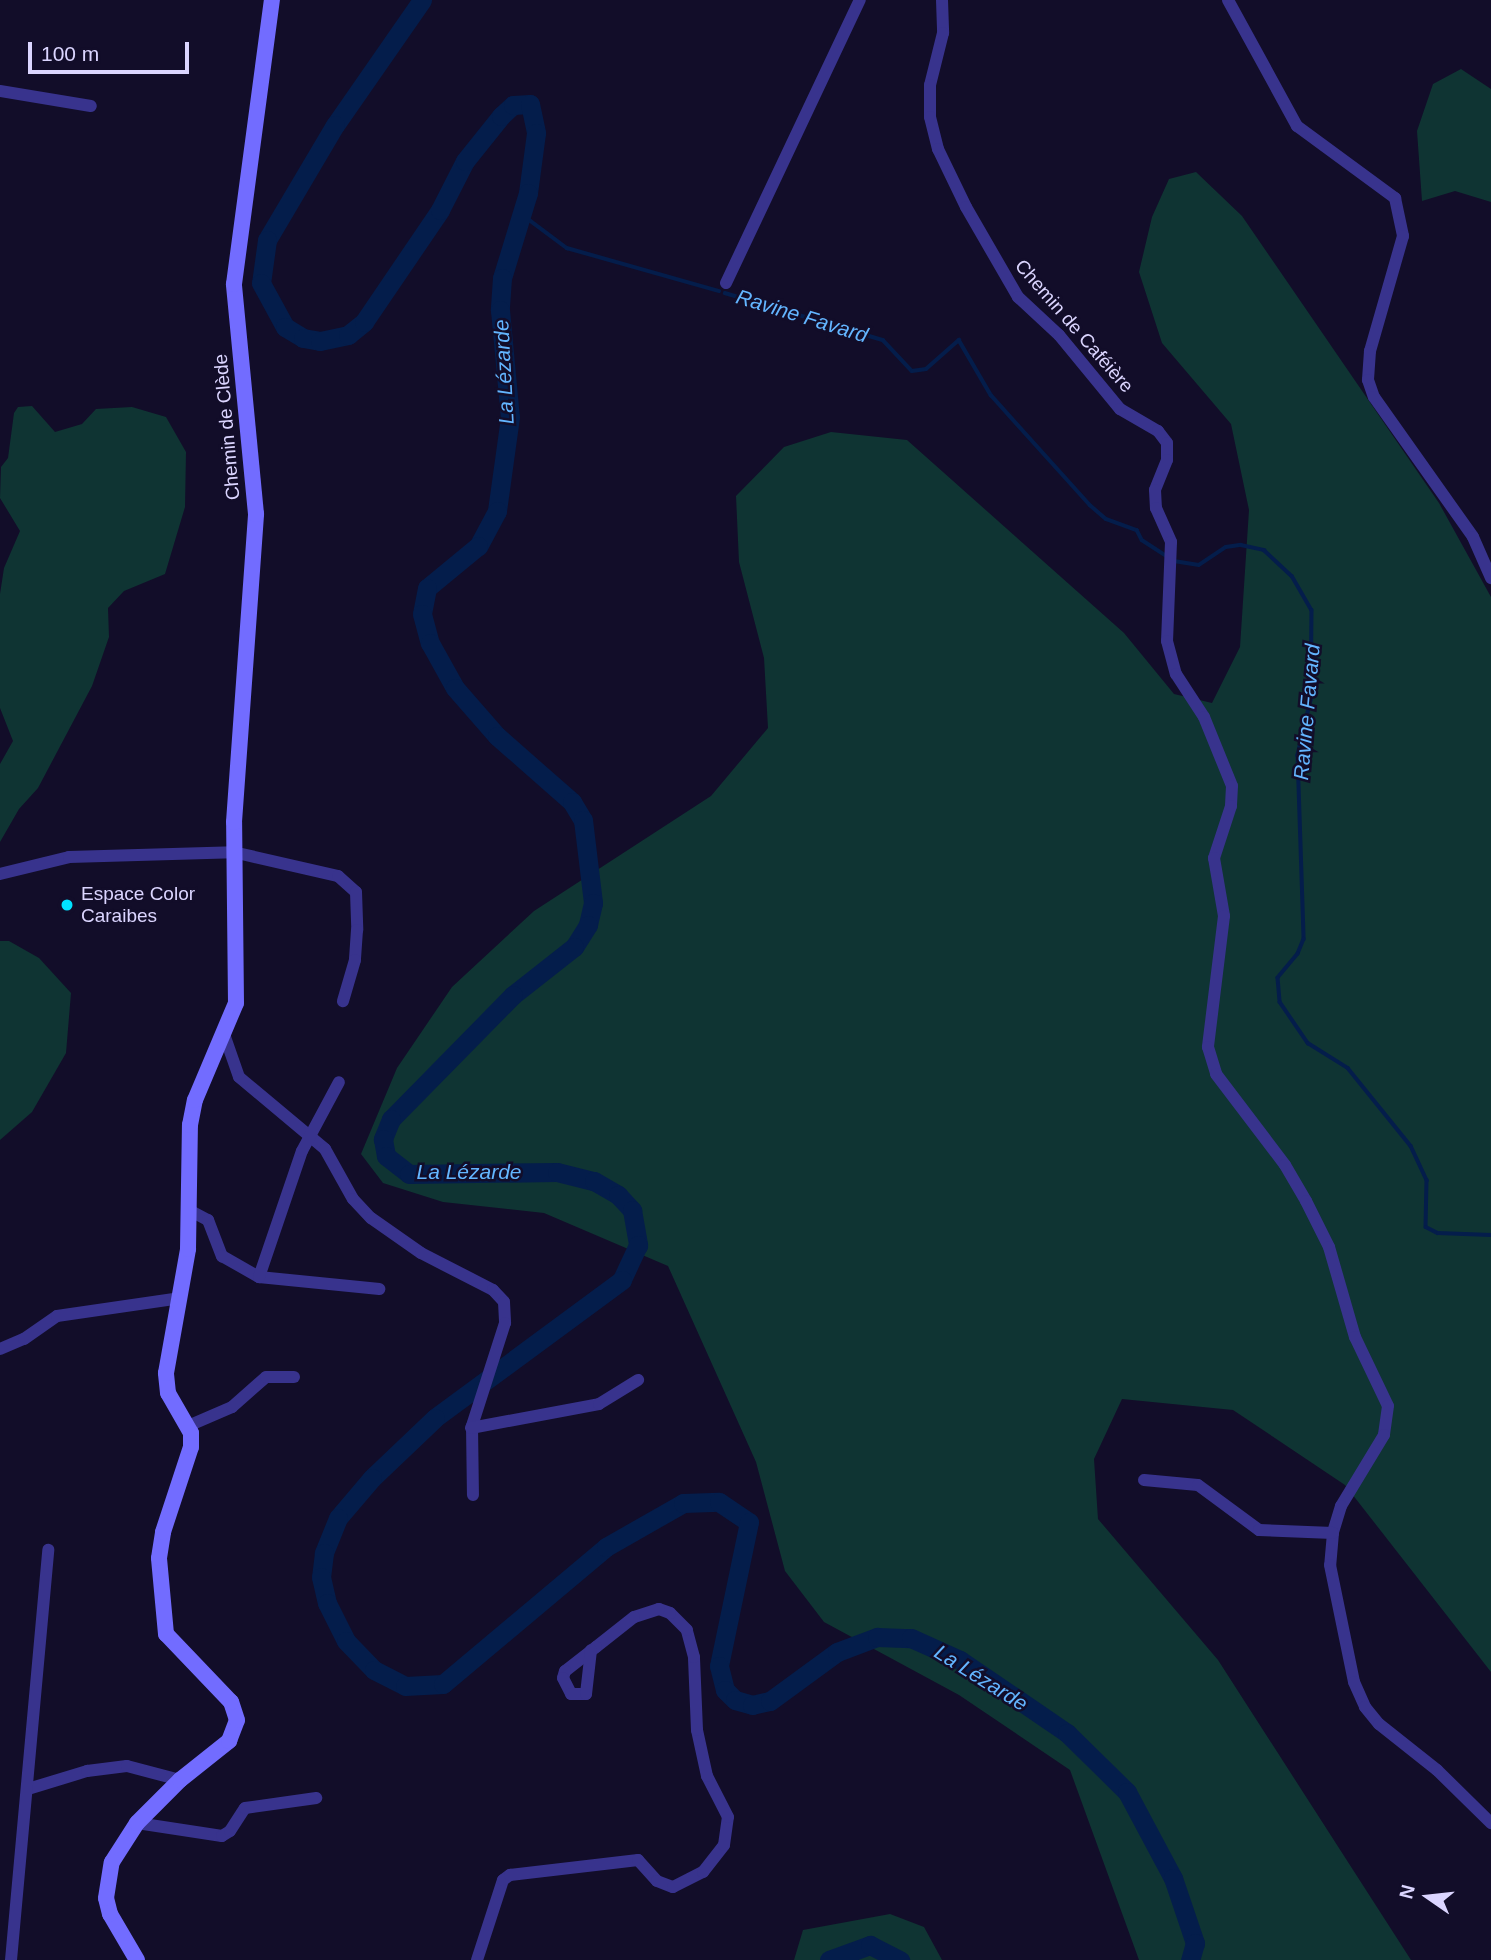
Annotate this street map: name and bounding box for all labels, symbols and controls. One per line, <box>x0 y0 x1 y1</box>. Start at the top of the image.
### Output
scale bar <box>32 28 192 72</box>
text: 100 m <box>41 42 99 65</box>
street label: Chemin de Caféière <box>1010 255 1138 397</box>
water label: Ravine Favard <box>733 284 871 348</box>
water label: La Lézarde <box>489 319 519 425</box>
street label: Chemin de Clède <box>209 353 245 501</box>
water label: Ravine Favard <box>1288 643 1326 781</box>
place label: Espace Color Caraibes <box>81 883 195 927</box>
marker: Espace Color Caraibes <box>59 897 75 913</box>
water label: La Lézarde <box>416 1159 522 1185</box>
water label: La Lézarde <box>930 1639 1032 1717</box>
north arrow <box>1393 1862 1463 1932</box>
text: N <box>1395 1883 1419 1901</box>

